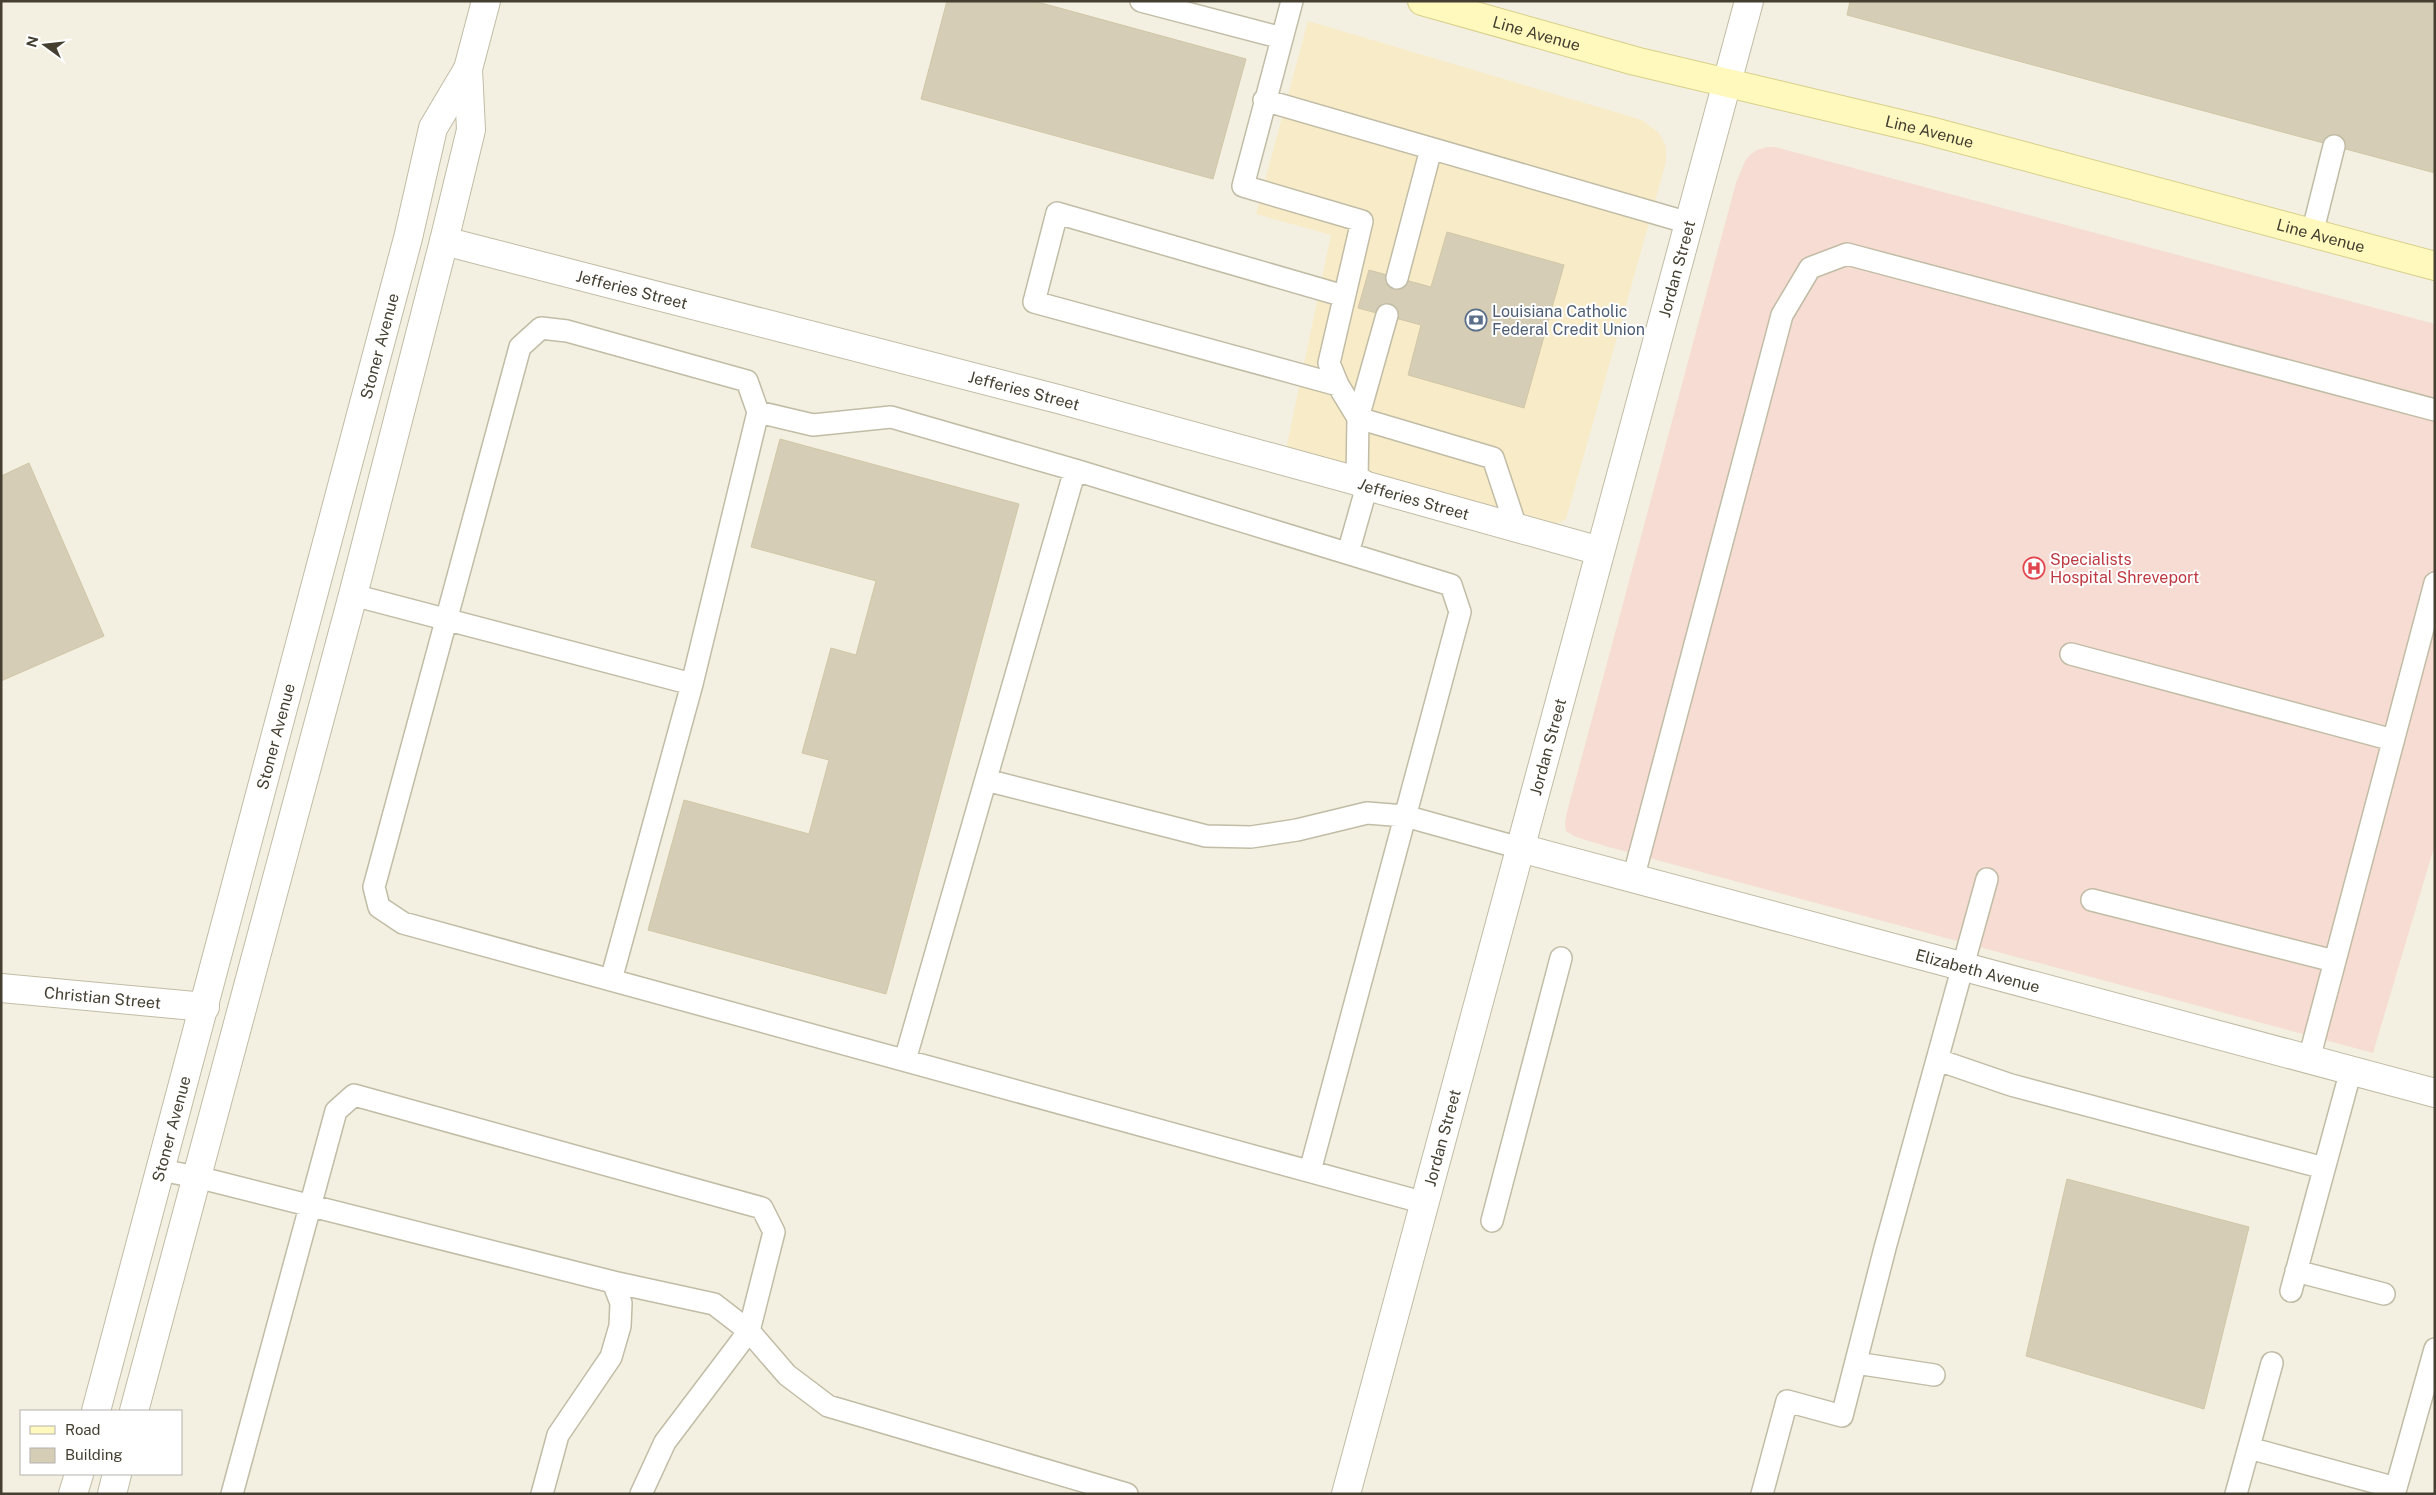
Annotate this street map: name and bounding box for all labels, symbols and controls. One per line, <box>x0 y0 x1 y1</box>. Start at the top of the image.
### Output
street label: Line Avenue <box>1490 12 1583 55</box>
north arrow <box>20 20 70 70</box>
text: N <box>23 34 42 49</box>
street label: Line Avenue <box>1883 112 1976 152</box>
street label: Line Avenue <box>2275 215 2367 257</box>
street label: Jordan Street <box>1655 218 1699 320</box>
street label: Jefferies Street <box>574 266 689 313</box>
street label: Stoner Avenue <box>357 291 403 401</box>
place label: Louisiana Catholic Federal Credit Union <box>1492 302 1645 339</box>
bank icon: Louisiana Catholic Federal Credit Union <box>1464 308 1488 332</box>
street label: Jefferies Street <box>966 367 1082 414</box>
street label: Jefferies Street <box>1355 474 1471 524</box>
place label: Specialists Hospital Shreveport <box>2050 550 2199 587</box>
hospital icon: Specialists Hospital Shreveport <box>2022 556 2046 580</box>
street label: Stoner Avenue <box>253 681 299 792</box>
street label: Jordan Street <box>1526 696 1570 798</box>
street label: Elizabeth Avenue <box>1914 945 2042 997</box>
street label: Christian Street <box>43 983 162 1013</box>
street label: Stoner Avenue <box>148 1074 195 1184</box>
street label: Jordan Street <box>1420 1087 1465 1189</box>
legend <box>20 1410 182 1475</box>
text: Road <box>65 1421 101 1438</box>
text: Building <box>65 1446 123 1463</box>

